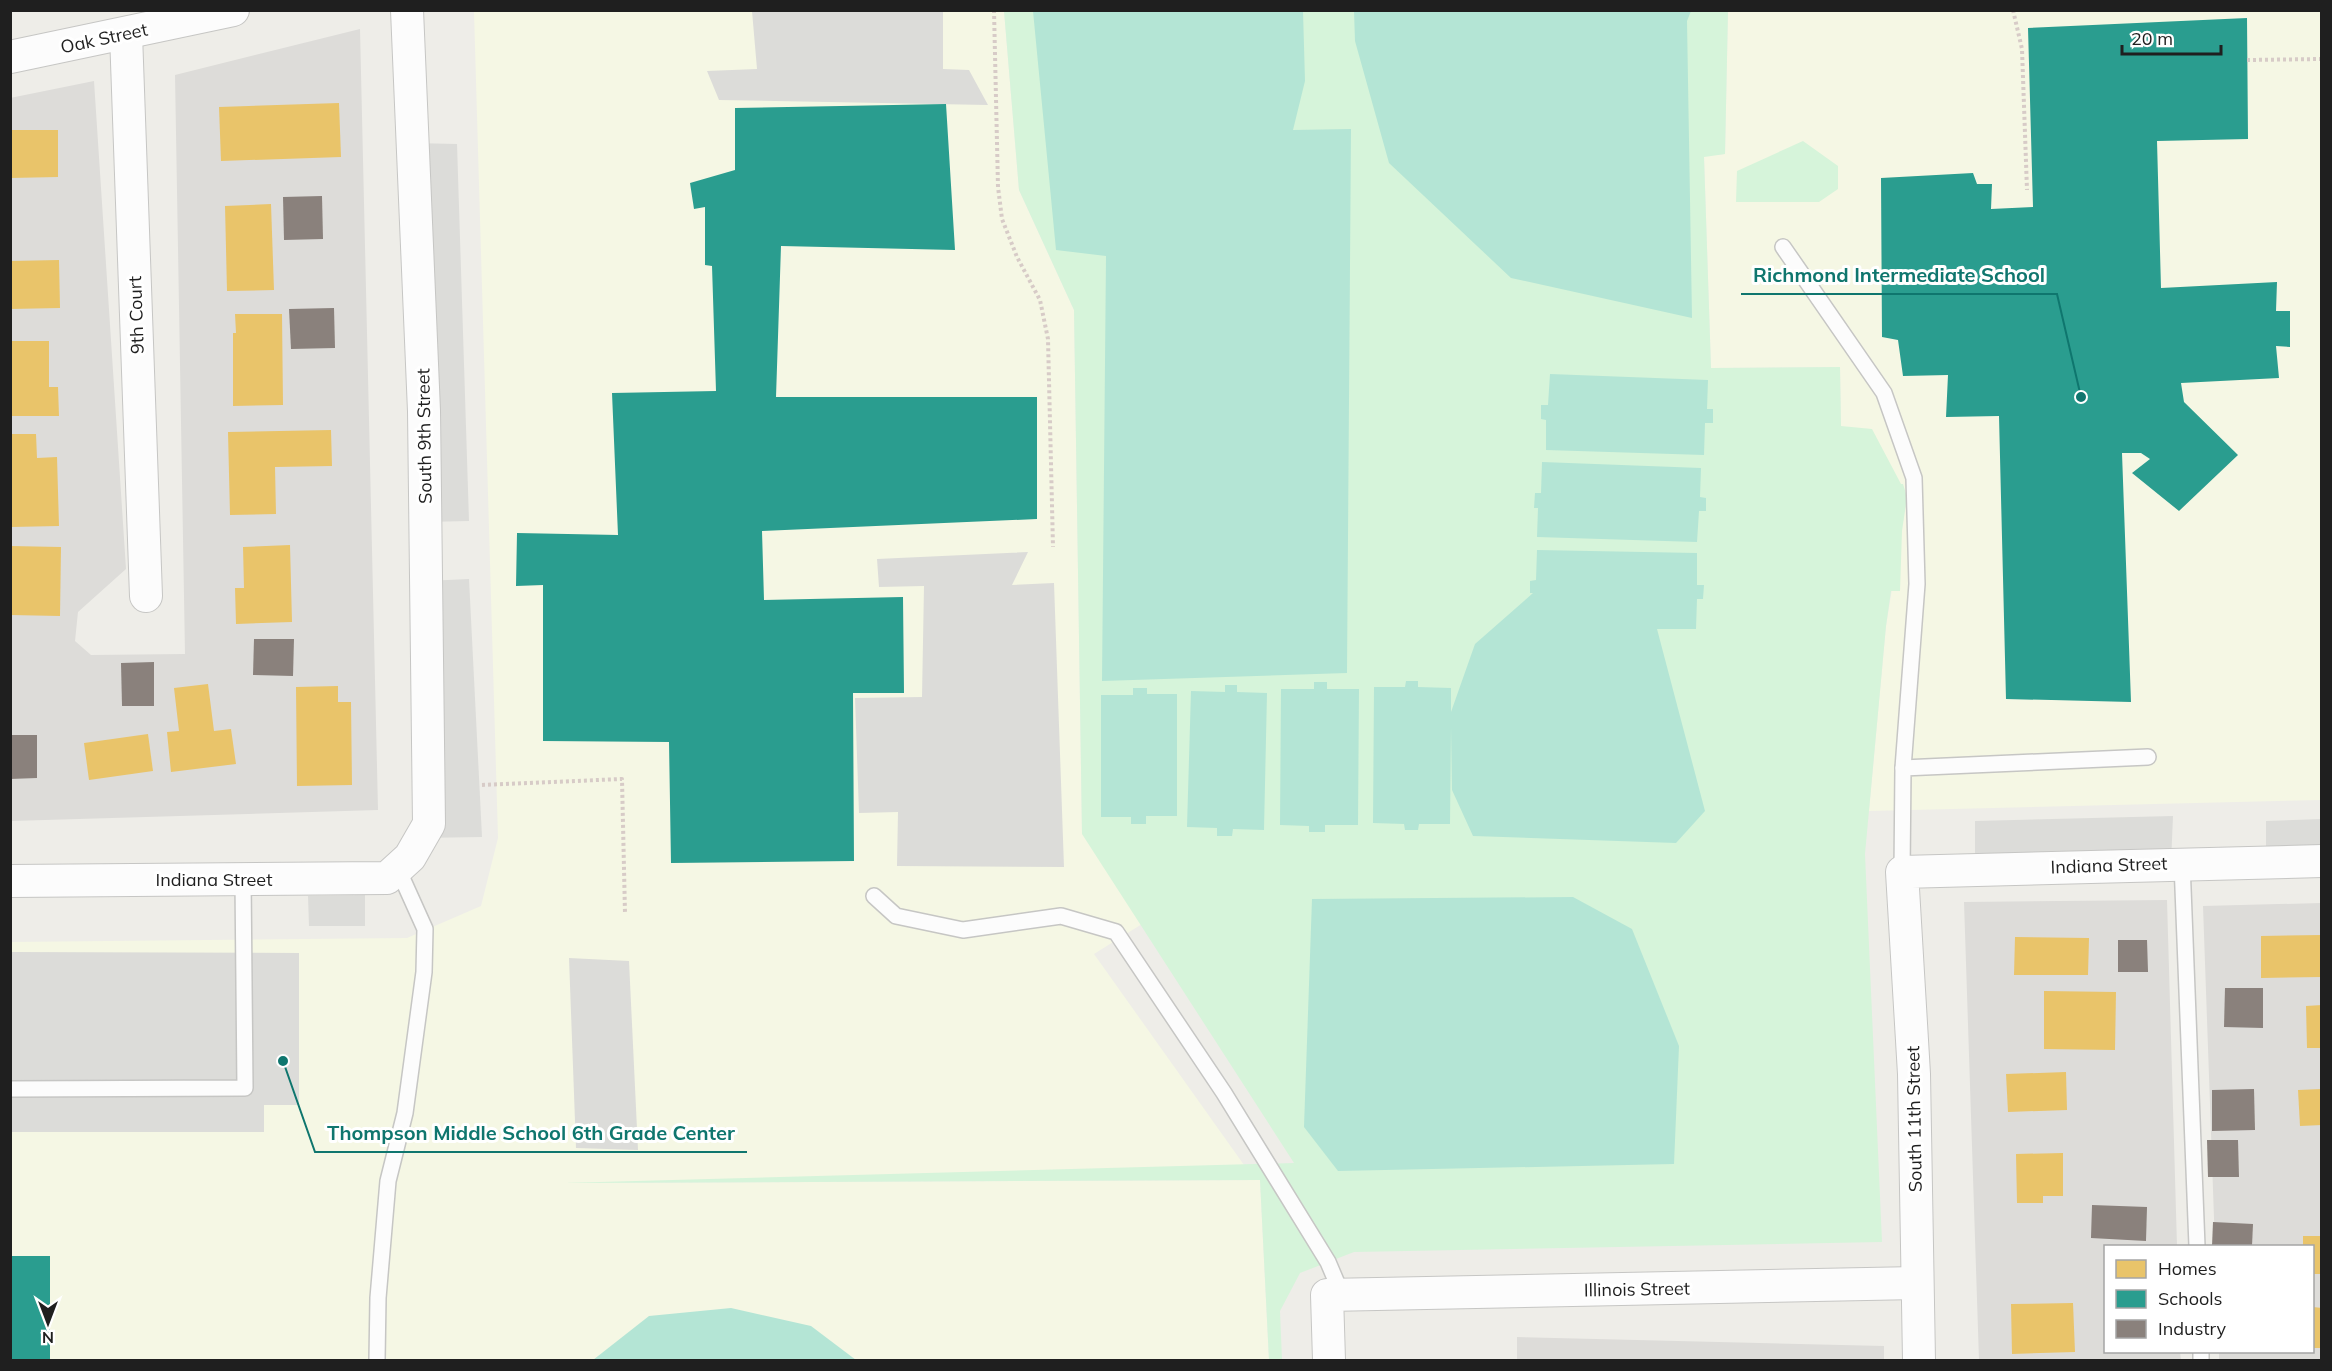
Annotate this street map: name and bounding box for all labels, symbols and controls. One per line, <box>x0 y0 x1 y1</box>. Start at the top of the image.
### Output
street label: Oak Street <box>58 18 150 58</box>
scale bar <box>2122 18 2221 56</box>
text: 20 m <box>2131 27 2173 50</box>
callout: Richmond Intermediate School <box>1741 256 2057 294</box>
text: Richmond Intermediate School <box>1753 262 2045 287</box>
street label: 9th Court <box>123 276 149 354</box>
street label: South 9th Street <box>411 368 437 504</box>
street label: Indiana Street <box>2050 851 2168 879</box>
street label: Indiana Street <box>156 868 272 891</box>
street label: South 11th Street <box>1901 1046 1927 1192</box>
callout: Thompson Middle School 6th Grade Center <box>315 1114 747 1152</box>
text: Thompson Middle School 6th Grade Center <box>327 1120 735 1145</box>
legend <box>2104 1245 2314 1353</box>
text: Homes <box>2158 1257 2217 1280</box>
street label: Illinois Street <box>1584 1277 1690 1301</box>
text: Schools <box>2158 1287 2223 1310</box>
north arrow <box>18 1293 78 1353</box>
text: Industry <box>2158 1317 2227 1340</box>
text: N <box>42 1328 54 1348</box>

